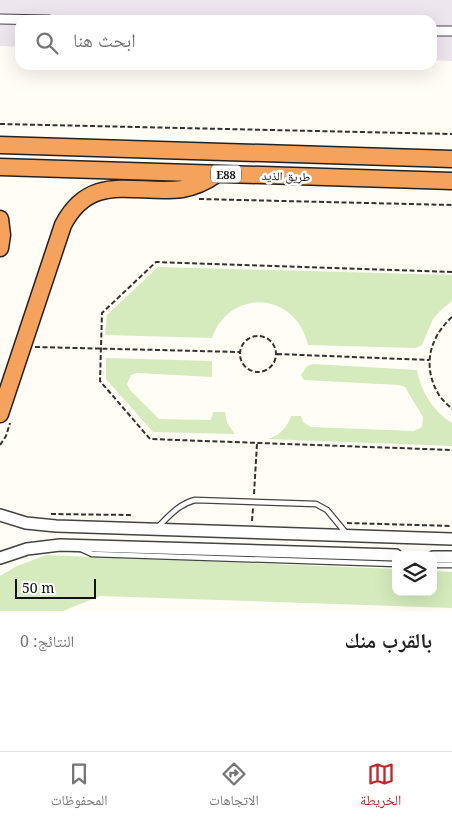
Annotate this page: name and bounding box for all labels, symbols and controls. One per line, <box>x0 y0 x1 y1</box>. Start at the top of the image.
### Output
search box <box>15 15 437 70</box>
text: ابحث هنا <box>73 27 136 53</box>
icon: search <box>33 29 61 57</box>
road number: E88 <box>211 165 241 182</box>
street label: طريق الذيد <box>261 167 311 185</box>
map controls <box>392 551 437 596</box>
button: layers <box>392 551 437 596</box>
scale bar <box>15 576 96 599</box>
text: 50 m <box>22 578 55 597</box>
text: بالقرب منك <box>345 626 432 654</box>
text: النتائج: 0 <box>20 630 74 652</box>
tab: المحفوظات <box>51 760 108 814</box>
tab: الاتجاهات <box>209 760 259 814</box>
tab: الخريطة <box>360 760 401 814</box>

